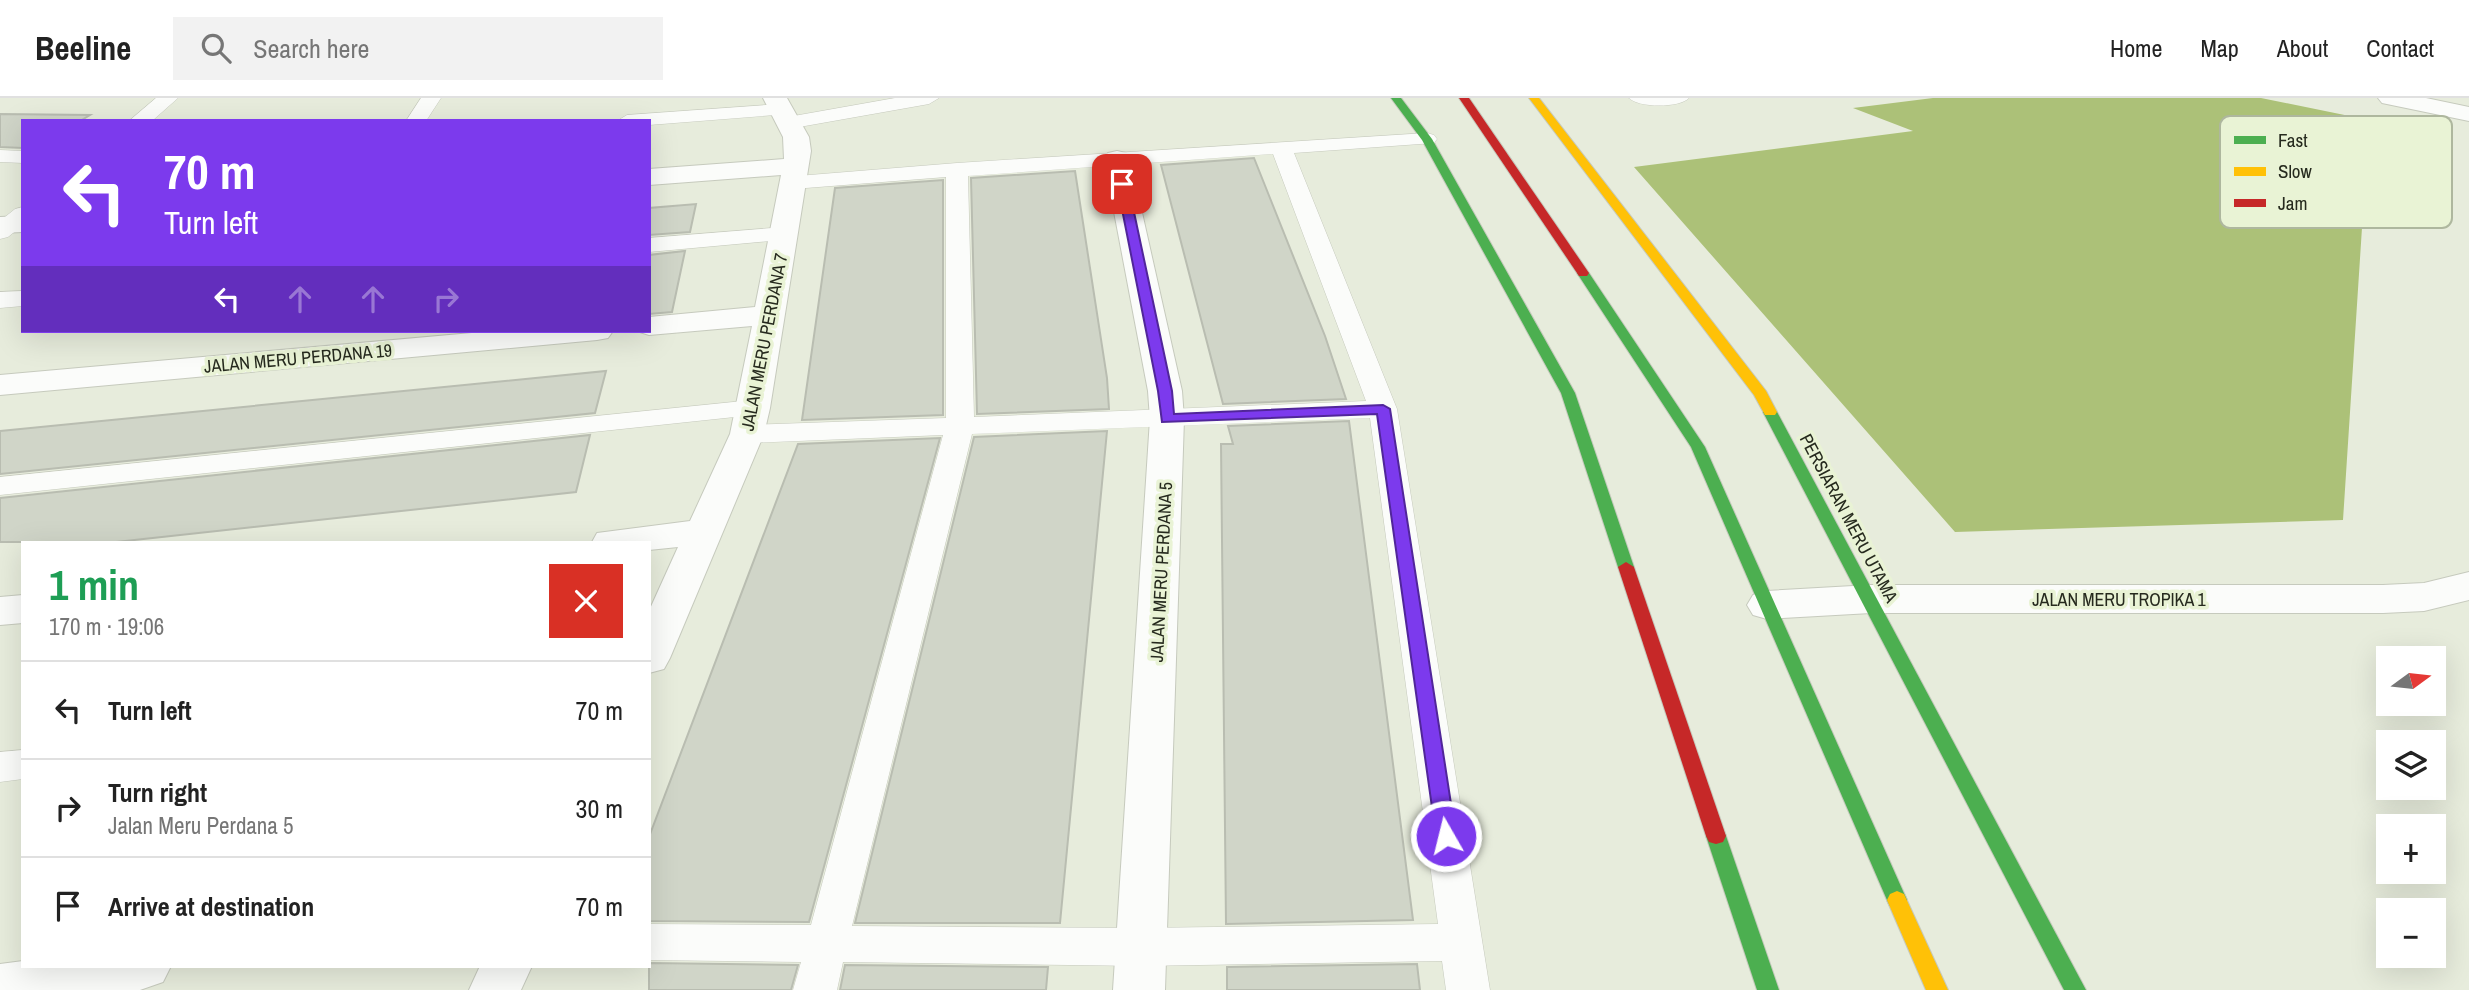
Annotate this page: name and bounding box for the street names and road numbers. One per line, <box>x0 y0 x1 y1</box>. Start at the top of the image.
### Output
street label: JALAN MERU PERDANA 7 <box>735 251 793 433</box>
street label: JALAN MERU PERDANA 19 <box>203 337 393 379</box>
street label: PERSIARAN MERU UTAMA <box>1794 429 1904 607</box>
street label: JALAN MERU PERDANA 5 <box>1144 481 1178 663</box>
street label: JALAN MERU TROPIKA 1 <box>2032 587 2207 612</box>

